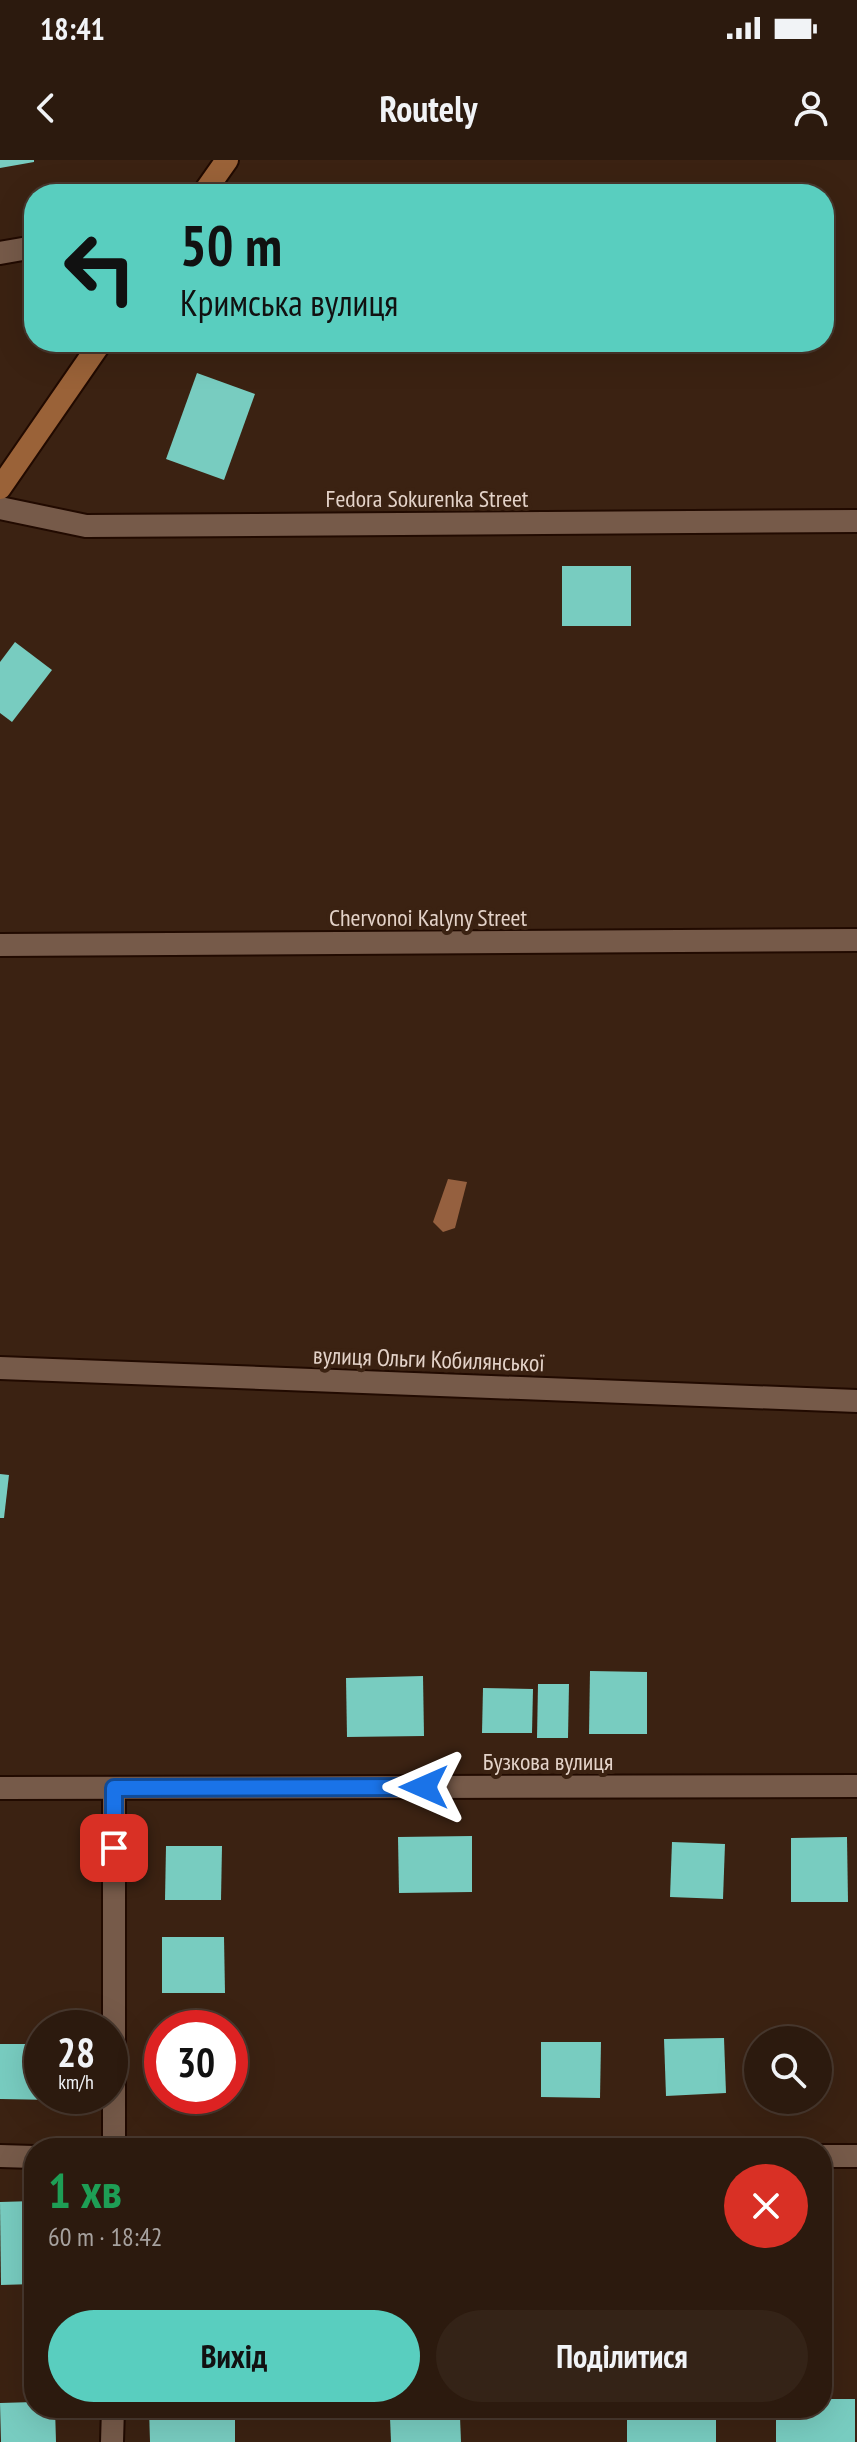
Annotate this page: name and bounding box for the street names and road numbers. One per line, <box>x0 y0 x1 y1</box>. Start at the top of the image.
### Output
street label: Fedora Sokurenka Street <box>326 483 529 514</box>
street label: Chervonoi Kalyny Street <box>329 902 527 933</box>
street label: вулиця Ольги Кобилянської <box>313 1339 546 1379</box>
street label: Бузкова вулиця <box>483 1746 613 1777</box>

